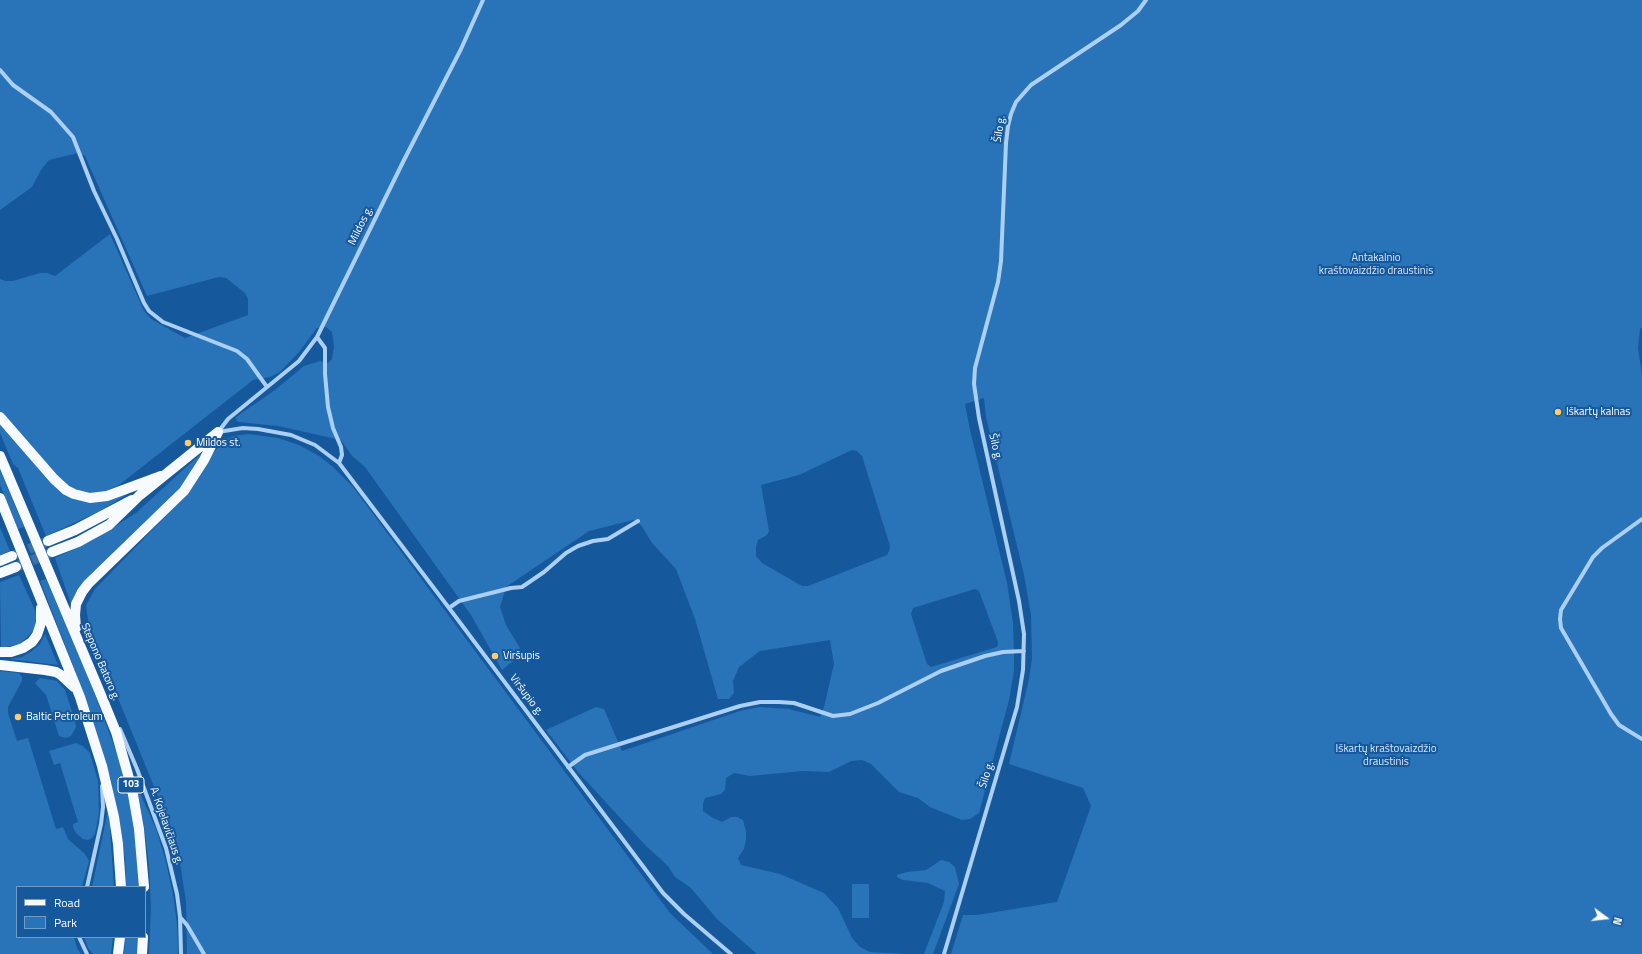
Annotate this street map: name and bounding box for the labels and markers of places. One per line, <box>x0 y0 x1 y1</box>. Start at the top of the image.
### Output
place label: Iškartų kalnas <box>1566 405 1630 419</box>
marker: Iškartų kalnas <box>1553 407 1563 417</box>
place label: Mildos st. <box>196 436 241 450</box>
marker: Mildos st. <box>183 438 193 448</box>
place label: Viršupis <box>503 649 540 663</box>
marker: Viršupis <box>490 651 500 661</box>
place label: Baltic Petroleum <box>26 710 103 724</box>
marker: Baltic Petroleum <box>13 712 23 722</box>

